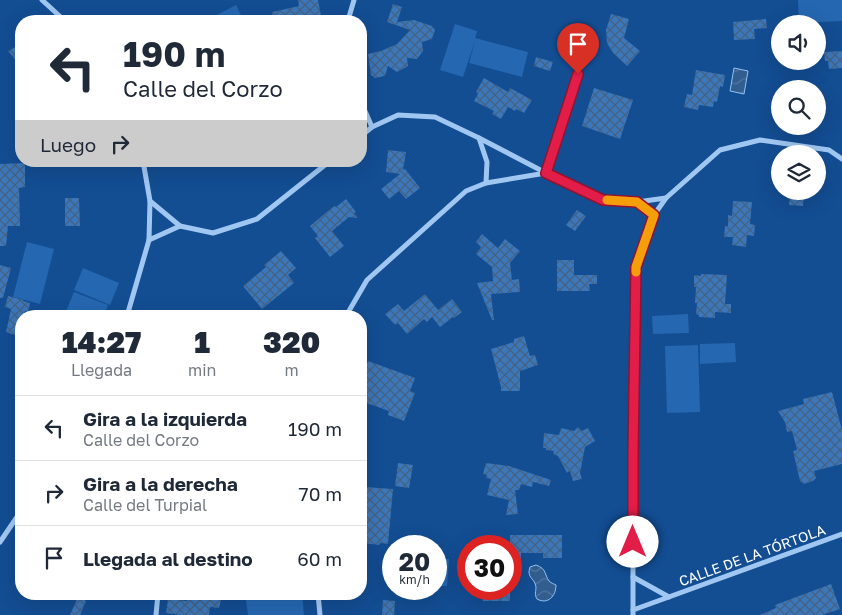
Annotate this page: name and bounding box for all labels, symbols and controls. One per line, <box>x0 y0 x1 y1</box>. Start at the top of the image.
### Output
map controls <box>771 15 826 200</box>
button: sound <box>771 15 826 70</box>
pin <box>557 23 599 74</box>
icon: arrive <box>564 30 592 58</box>
text: 190 m <box>123 33 225 75</box>
icon: left <box>40 35 105 100</box>
text: Calle del Corzo <box>123 75 283 102</box>
button: search <box>771 80 826 135</box>
icon: right <box>106 130 134 158</box>
text: Luego <box>40 133 96 156</box>
button: layers <box>771 145 826 200</box>
text: 14:27 <box>62 324 141 360</box>
text: 1 <box>194 324 210 360</box>
text: 320 <box>263 324 320 360</box>
text: Llegada <box>71 360 132 380</box>
text: min <box>188 360 216 380</box>
text: m <box>285 360 299 380</box>
text: Gira a la izquierda <box>83 407 247 430</box>
icon: left <box>40 414 68 442</box>
text: 190 m <box>288 417 342 440</box>
text: Calle del Corzo <box>83 430 199 450</box>
text: Gira a la derecha <box>83 472 238 495</box>
icon: right <box>40 479 68 507</box>
text: 70 m <box>299 482 342 505</box>
text: Calle del Turpial <box>83 495 207 515</box>
position arrow <box>606 515 658 567</box>
street label: CALLE DE LA TÓRTOLA <box>677 520 828 589</box>
speed limit sign: 30 <box>457 535 522 600</box>
icon: arrive <box>40 544 68 572</box>
text: 20 <box>399 546 430 577</box>
text: Llegada al destino <box>83 547 253 570</box>
text: 60 m <box>297 547 342 570</box>
text: km/h <box>399 572 430 587</box>

